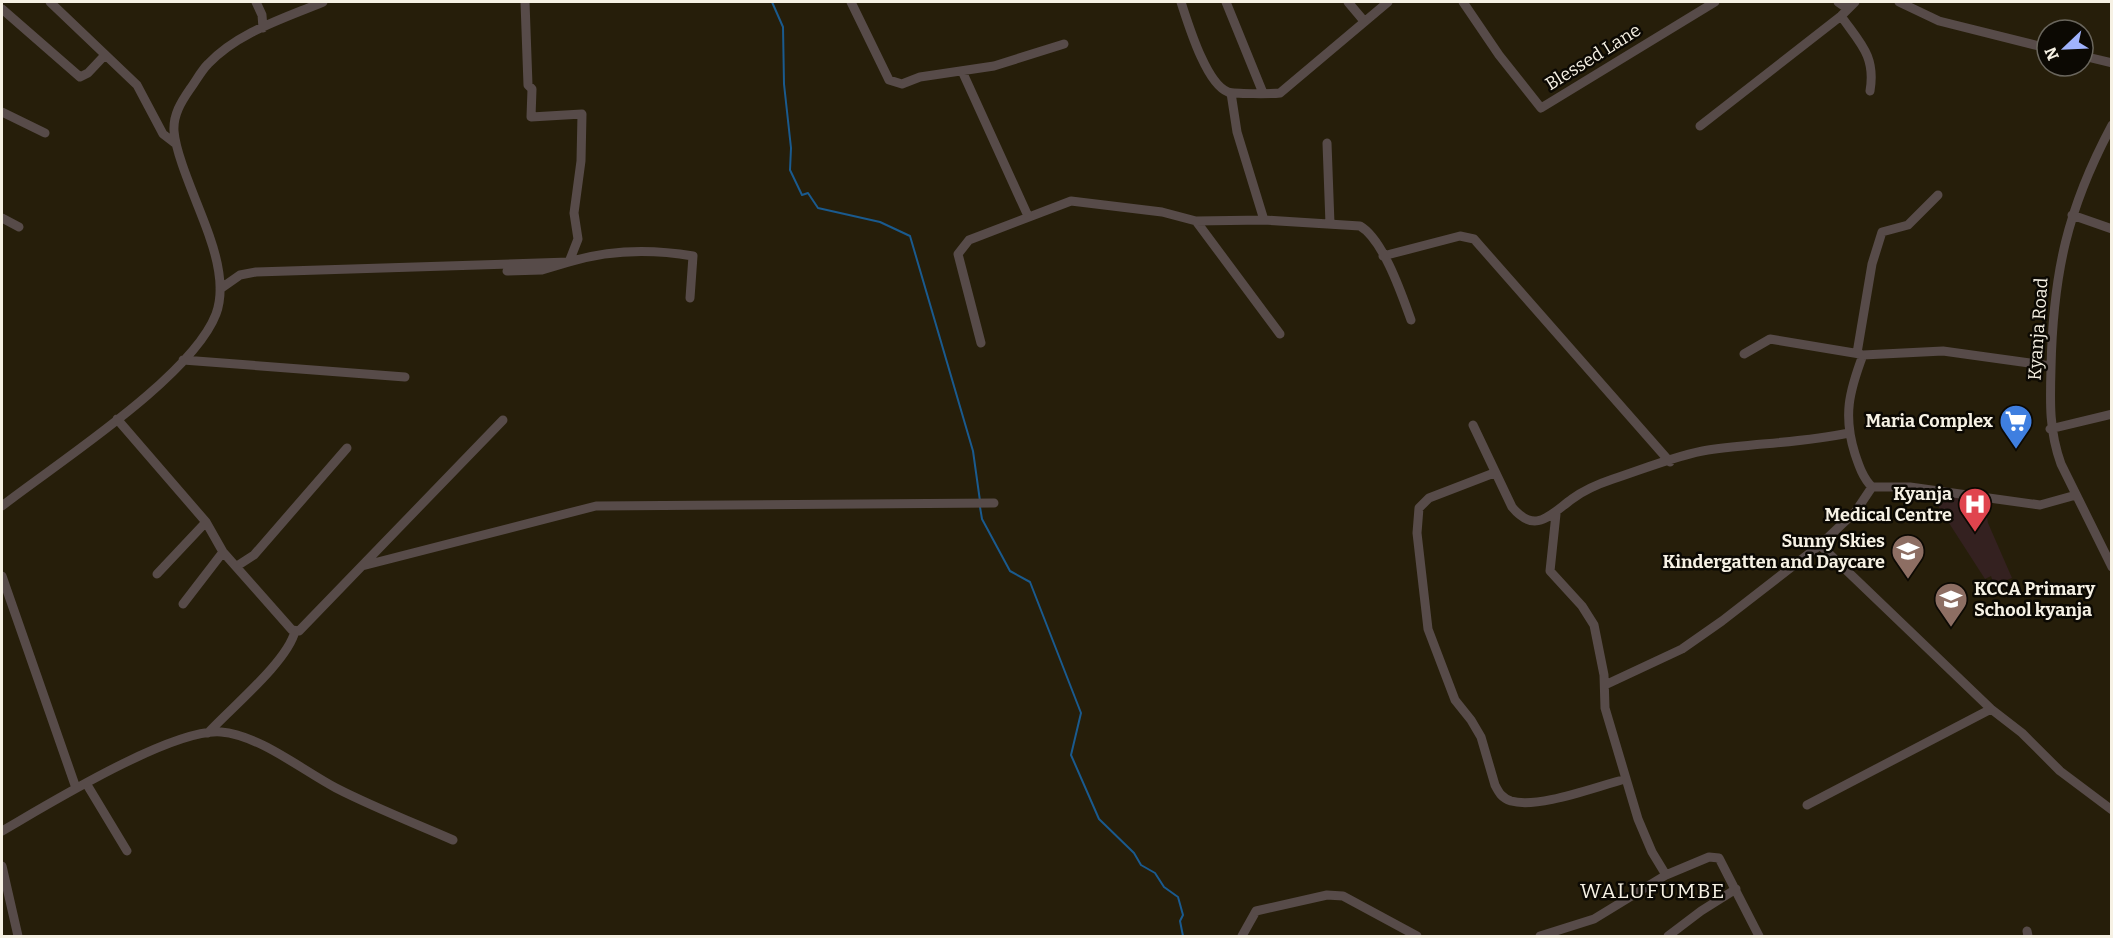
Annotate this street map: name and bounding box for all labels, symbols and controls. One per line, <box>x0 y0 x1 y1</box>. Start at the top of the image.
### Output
north arrow <box>2035 18 2095 78</box>
street label: Blessed Lane <box>1541 19 1645 95</box>
text: N <box>2040 44 2063 63</box>
street label: Kyanja Road <box>2023 277 2053 381</box>
supermarket icon: Maria Complex <box>1998 403 2034 450</box>
place label: Maria Complex <box>1865 410 1994 432</box>
place label: Kyanja Medical Centre <box>1824 483 1952 526</box>
hospital icon: Kyanja Medical Centre <box>1957 486 1993 533</box>
place label: Sunny Skies Kindergatten and Daycare <box>1662 530 1885 573</box>
school or university icon: Sunny Skies Kindergatten and Daycare <box>1890 533 1926 580</box>
place label: KCCA Primary School kyanja <box>1974 578 2096 621</box>
school or university icon: KCCA Primary School kyanja <box>1933 581 1969 628</box>
district label: WALUFUMBE <box>1580 878 1726 904</box>

